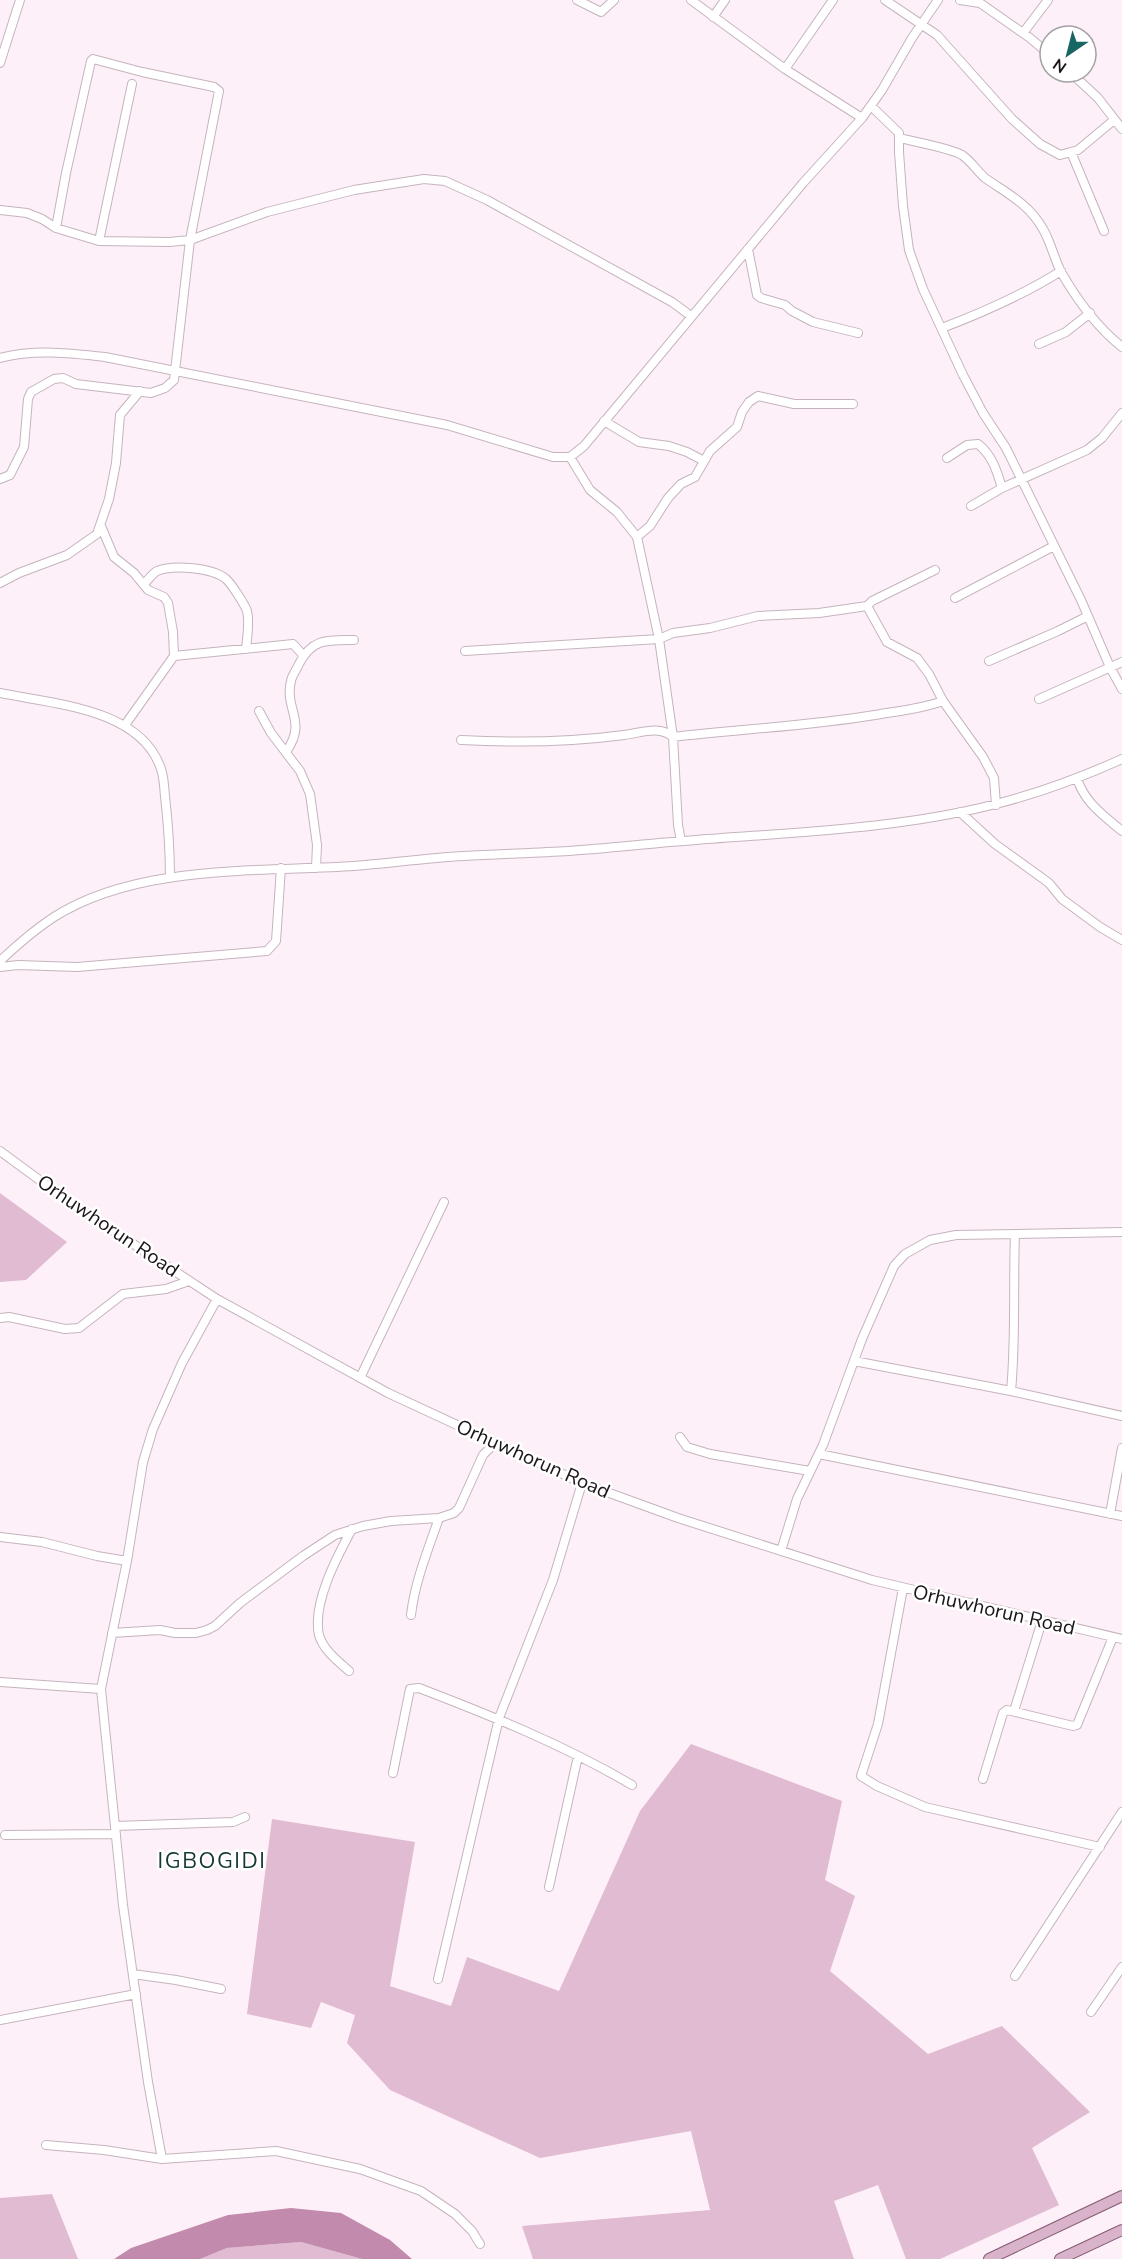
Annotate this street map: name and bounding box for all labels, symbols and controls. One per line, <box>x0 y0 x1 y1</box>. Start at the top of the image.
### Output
north arrow <box>1038 24 1098 84</box>
text: N <box>1049 53 1071 78</box>
street label: Orhuwhorun Road <box>32 1168 184 1284</box>
street label: Orhuwhorun Road <box>452 1413 614 1505</box>
street label: Orhuwhorun Road <box>910 1578 1078 1642</box>
district label: IGBOGIDI <box>158 1846 266 1876</box>

